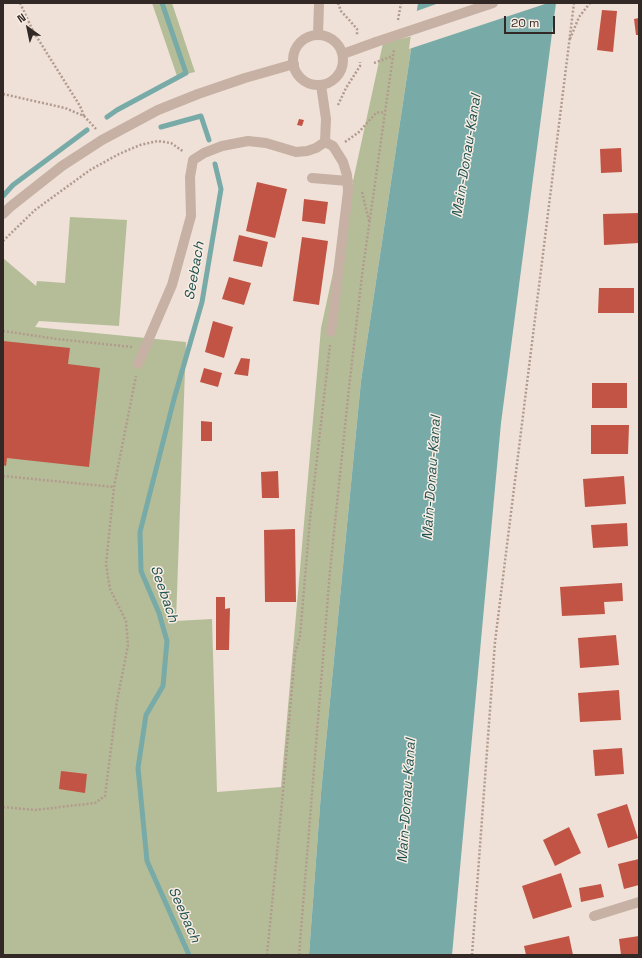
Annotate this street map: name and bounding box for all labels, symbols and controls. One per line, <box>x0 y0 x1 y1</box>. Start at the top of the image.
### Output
north arrow <box>8 8 48 48</box>
scale bar <box>506 8 557 34</box>
text: N <box>15 10 28 26</box>
text: 20 m <box>511 15 539 31</box>
water label: Main-Donau-Kanal <box>449 93 485 219</box>
water label: Seebach <box>182 240 208 302</box>
water label: Main-Donau-Kanal <box>419 415 445 541</box>
water label: Seebach <box>146 563 182 625</box>
water label: Main-Donau-Kanal <box>394 738 420 864</box>
water label: Seebach <box>164 885 204 945</box>

